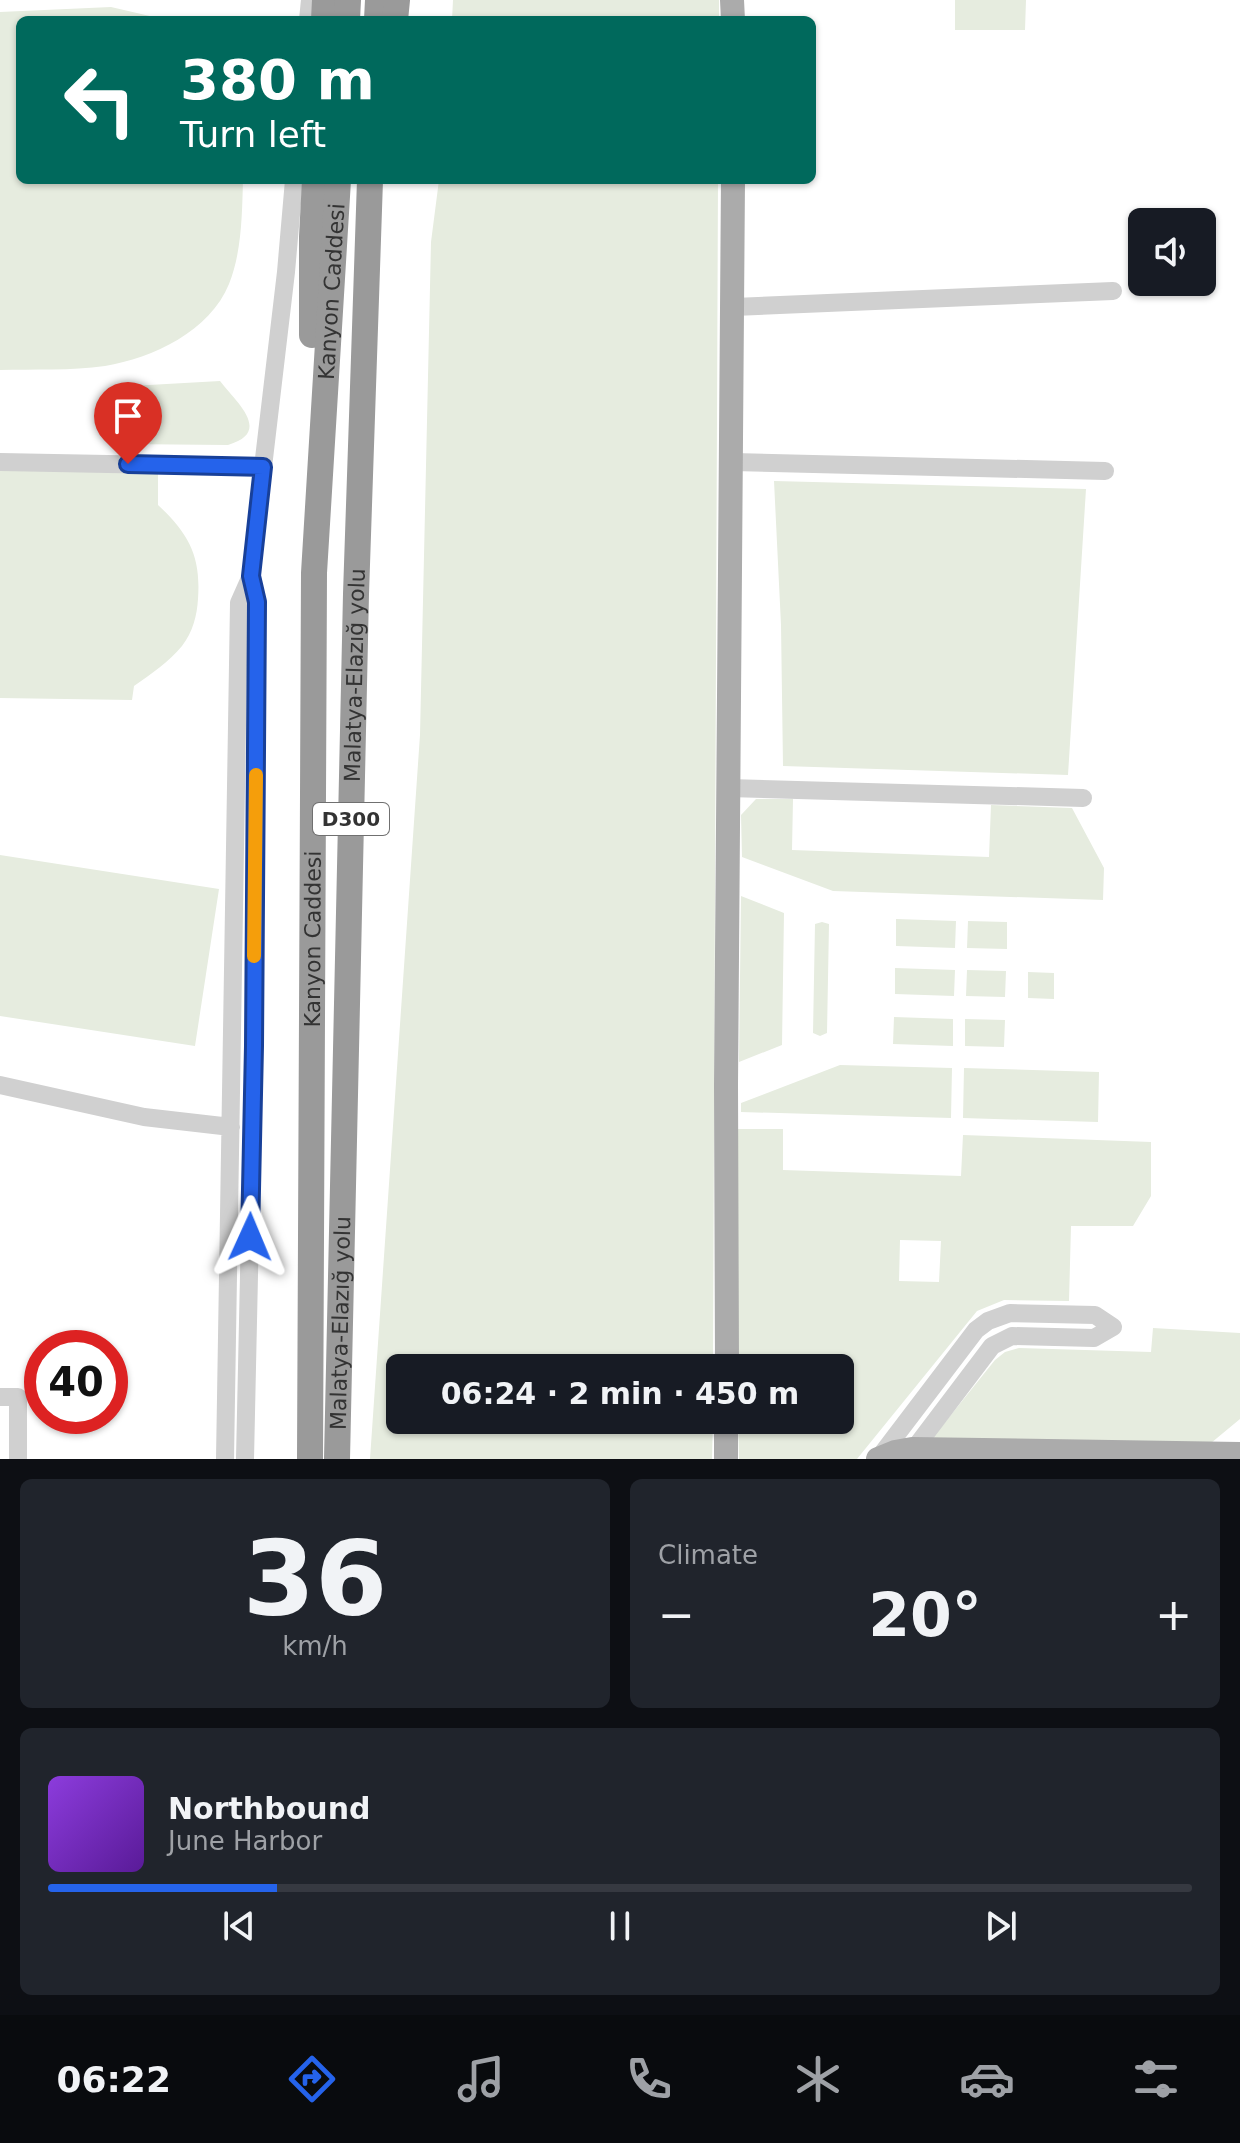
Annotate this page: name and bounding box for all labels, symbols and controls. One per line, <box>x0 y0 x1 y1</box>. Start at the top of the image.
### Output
text: 380 m <box>180 47 375 112</box>
icon: left <box>48 48 152 152</box>
text: Turn left <box>180 114 326 155</box>
street label: Kanyon Caddesi <box>313 202 349 381</box>
map controls <box>1128 208 1216 296</box>
button: sound <box>1128 208 1216 296</box>
pin <box>94 382 162 464</box>
icon: arrive <box>106 394 150 438</box>
street label: Malatya-Elazığ yolu <box>339 568 369 782</box>
road number: D300 <box>313 803 389 835</box>
street label: Kanyon Caddesi <box>299 851 325 1027</box>
position arrow <box>208 1195 292 1279</box>
street label: Malatya-Elazığ yolu <box>325 1216 355 1430</box>
speed limit sign: 40 <box>24 1330 128 1434</box>
text: 06:24 · 2 min · 450 m <box>441 1376 799 1411</box>
text: 36 <box>243 1518 387 1640</box>
text: Climate <box>658 1540 758 1570</box>
text: 20° <box>868 1580 982 1650</box>
text: − <box>658 1589 695 1640</box>
text: + <box>1155 1589 1192 1640</box>
text: km/h <box>282 1631 348 1661</box>
text: Northbound <box>168 1791 371 1826</box>
text: June Harbor <box>168 1826 322 1856</box>
icon: previous <box>217 1904 261 1948</box>
icon: pause <box>598 1904 642 1948</box>
icon: next <box>979 1904 1023 1948</box>
icon: directions <box>284 2051 340 2107</box>
icon: music <box>453 2051 509 2107</box>
icon: phone <box>621 2051 677 2107</box>
icon: climate <box>790 2051 846 2107</box>
icon: car <box>959 2051 1015 2107</box>
icon: filters <box>1128 2051 1184 2107</box>
text: 06:22 <box>56 2059 171 2100</box>

